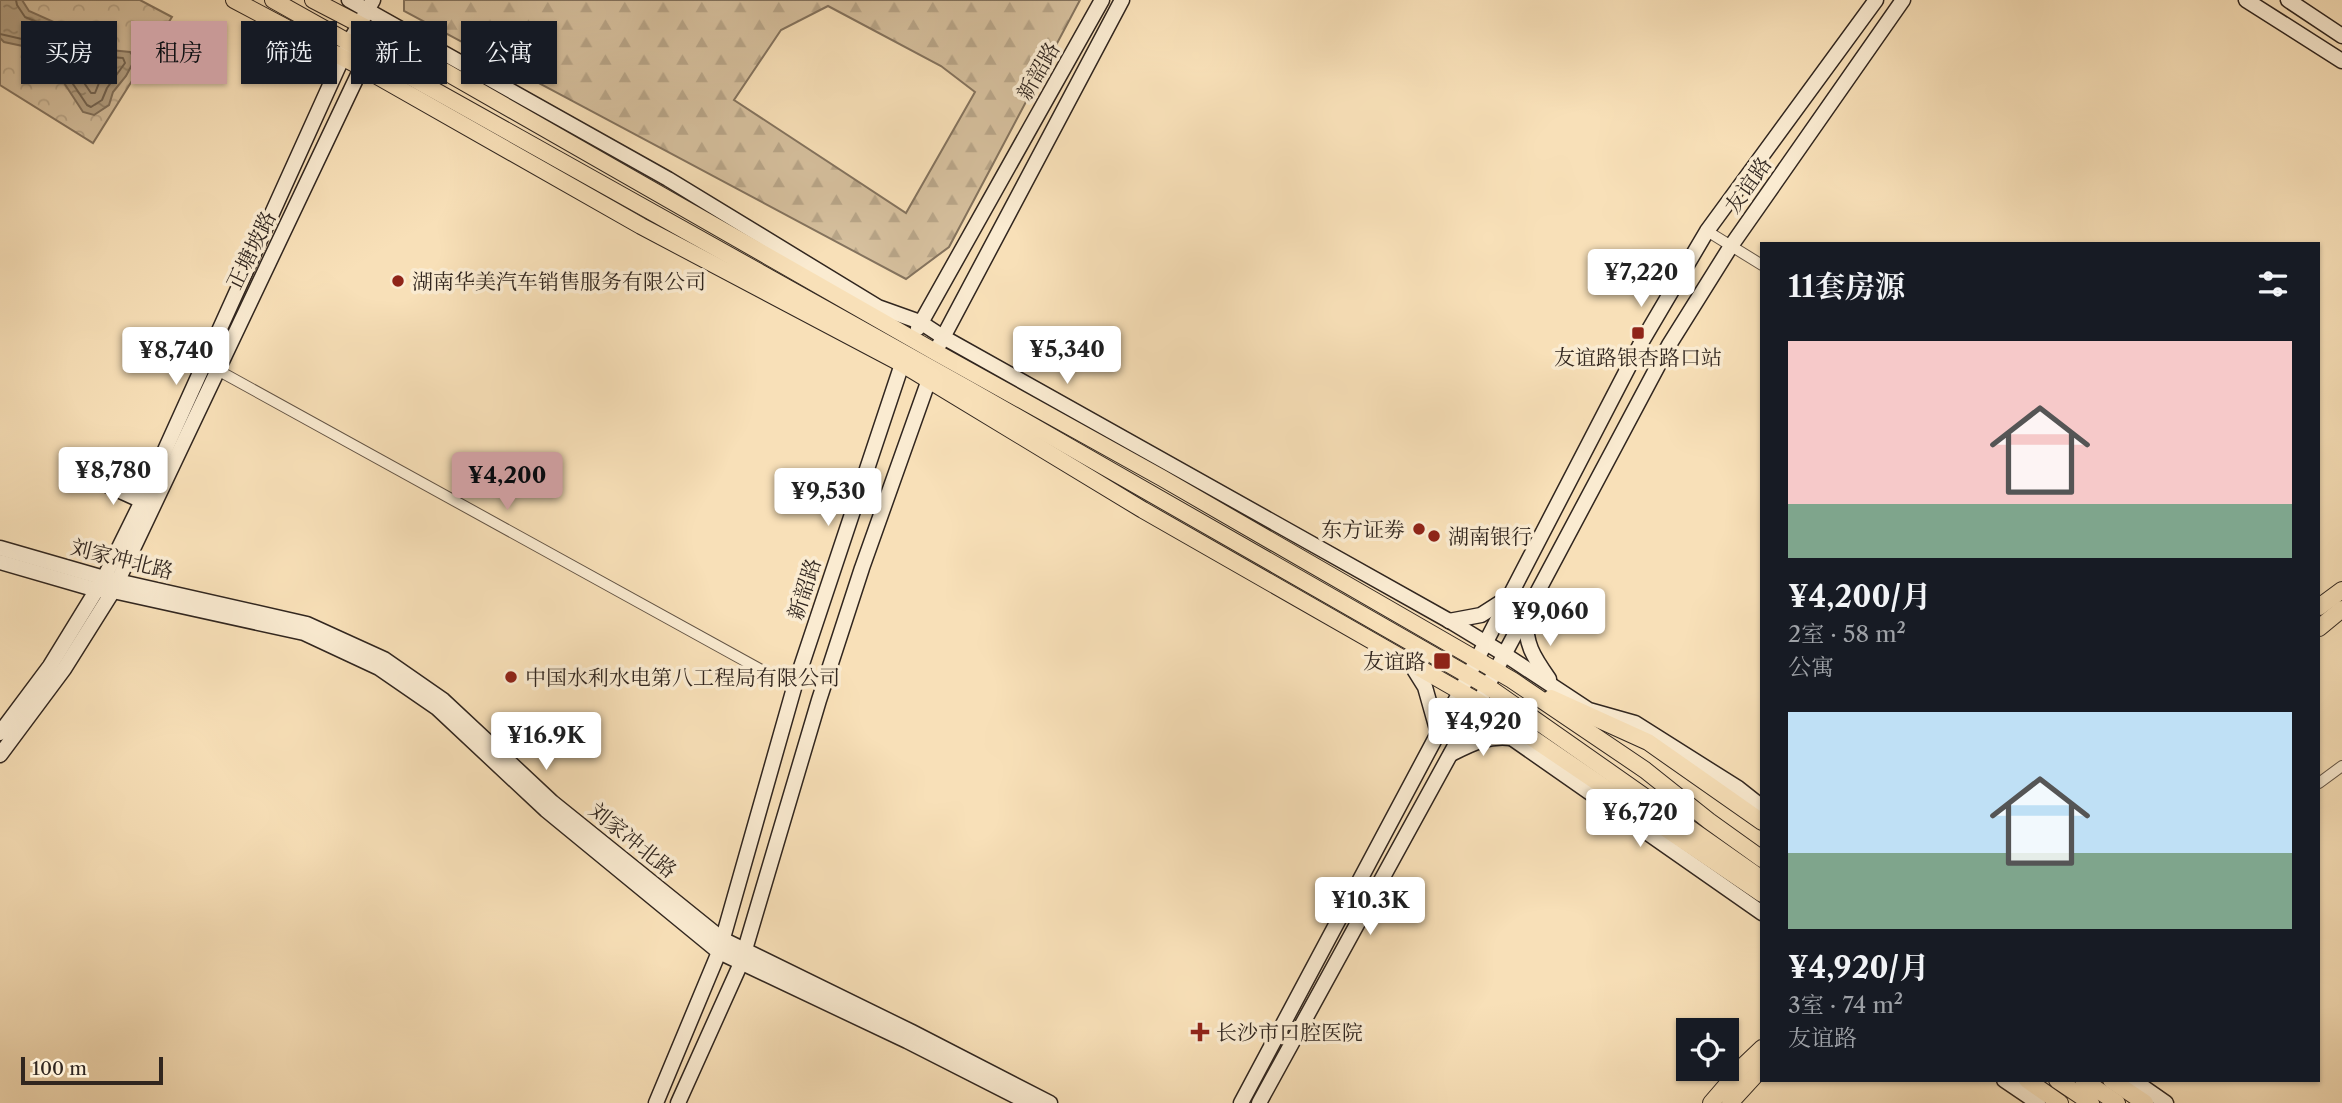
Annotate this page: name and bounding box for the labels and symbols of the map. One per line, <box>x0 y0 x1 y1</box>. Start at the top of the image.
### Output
street label: 新韶路 <box>1011 37 1065 105</box>
street label: 友谊路 <box>1720 152 1776 218</box>
street label: 正塘坡路 <box>221 207 281 293</box>
pin: ¥7,220 <box>1584 250 1698 309</box>
place label: 湖南华美汽车销售服务有限公司 <box>412 269 706 294</box>
marker: 湖南华美汽车销售服务有限公司 <box>390 273 406 289</box>
marker: 友谊路银杏路口站 <box>1630 325 1646 341</box>
pin: ¥5,340 <box>1010 326 1124 386</box>
pin: ¥8,740 <box>119 328 233 387</box>
place label: 友谊路银杏路口站 <box>1554 345 1722 370</box>
pin: ¥8,780 <box>56 448 170 507</box>
pin: ¥4,200 <box>450 452 564 512</box>
pin: ¥9,530 <box>771 468 885 528</box>
place label: 东方证劵 <box>1321 517 1405 542</box>
marker: 东方证劵 <box>1411 521 1427 537</box>
place label: 湖南银行 <box>1448 524 1532 549</box>
marker: 湖南银行 <box>1426 528 1442 544</box>
street label: 刘家冲北路 <box>68 534 176 584</box>
street label: 新韶路 <box>782 555 826 623</box>
pin: ¥9,060 <box>1493 588 1607 648</box>
place label: 友谊路 <box>1363 649 1426 674</box>
marker: 友谊路 <box>1432 651 1452 671</box>
place label: 中国水利水电第八工程局有限公司 <box>525 665 840 690</box>
marker: 中国水利水电第八工程局有限公司 <box>503 669 519 685</box>
pin: ¥4,920 <box>1426 698 1540 758</box>
pin: ¥16.9K <box>489 712 603 772</box>
pin: ¥6,720 <box>1583 790 1697 849</box>
street label: 刘家冲北路 <box>584 797 682 883</box>
pin: ¥10.3K <box>1313 878 1427 937</box>
place label: 长沙市口腔医院 <box>1216 1020 1363 1045</box>
marker: 长沙市口腔医院 <box>1190 1022 1210 1042</box>
scale bar <box>21 1054 163 1086</box>

